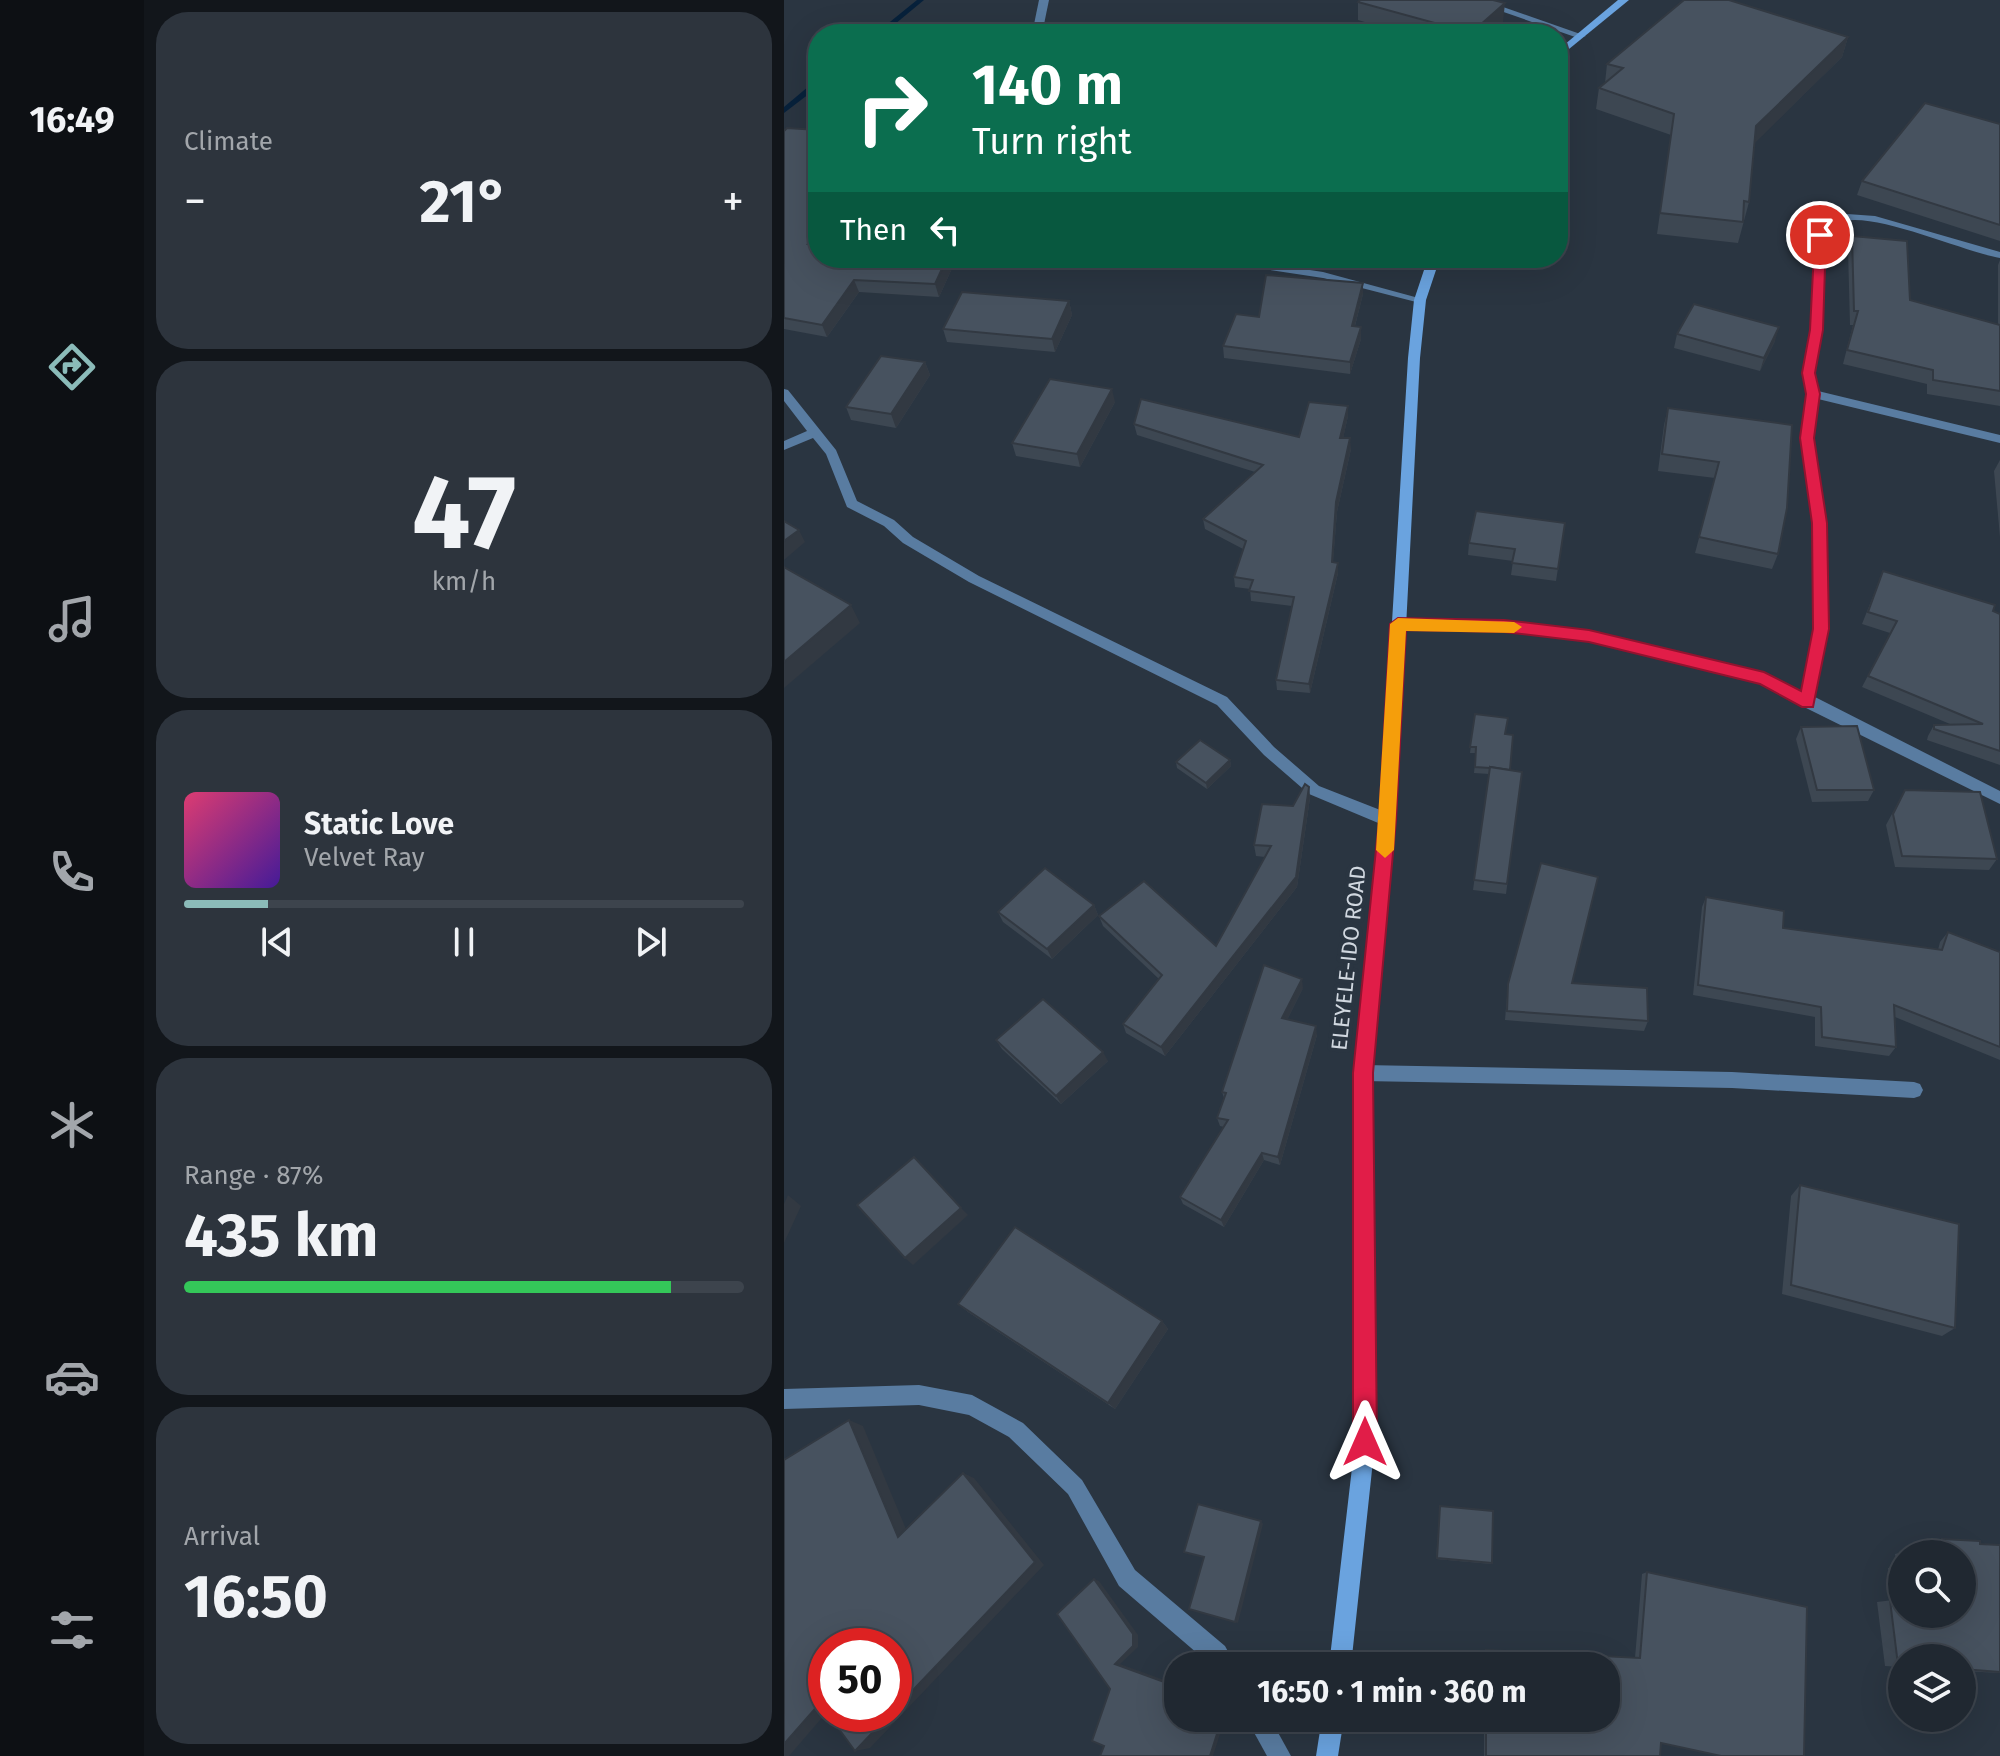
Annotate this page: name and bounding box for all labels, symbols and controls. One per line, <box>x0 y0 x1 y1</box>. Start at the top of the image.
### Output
text: 140 m <box>972 52 1123 119</box>
icon: right <box>840 56 944 160</box>
text: 16:49 <box>29 98 115 142</box>
text: Turn right <box>972 120 1132 164</box>
text: Climate <box>184 126 273 157</box>
text: 21° <box>420 166 508 238</box>
text: − <box>184 175 206 228</box>
text: + <box>722 175 744 228</box>
pin <box>1786 201 1854 269</box>
icon: left <box>923 208 967 252</box>
text: Then <box>840 212 907 248</box>
icon: arrive <box>1798 213 1842 257</box>
icon: directions <box>44 339 100 395</box>
text: 47 <box>412 451 516 576</box>
text: km/h <box>432 566 496 597</box>
icon: music <box>44 591 100 647</box>
text: Static Love <box>304 806 454 842</box>
text: Velvet Ray <box>304 842 424 873</box>
icon: phone <box>44 844 100 900</box>
street label: ELEYELE-IDO ROAD <box>1325 864 1372 1052</box>
icon: previous <box>255 920 299 964</box>
icon: pause <box>442 920 486 964</box>
icon: next <box>629 920 673 964</box>
icon: climate <box>44 1097 100 1153</box>
text: Range · 87% <box>184 1160 323 1191</box>
text: 435 km <box>184 1200 378 1272</box>
icon: car <box>44 1349 100 1405</box>
position arrow <box>1323 1400 1407 1484</box>
text: Arrival <box>184 1521 260 1552</box>
map controls <box>1888 1540 1976 1732</box>
button: search <box>1888 1540 1976 1628</box>
text: 16:50 <box>184 1561 328 1633</box>
icon: filters <box>44 1602 100 1658</box>
speed limit sign: 50 <box>808 1628 912 1732</box>
button: layers <box>1888 1644 1976 1732</box>
text: 16:50 · 1 min · 360 m <box>1257 1674 1527 1710</box>

